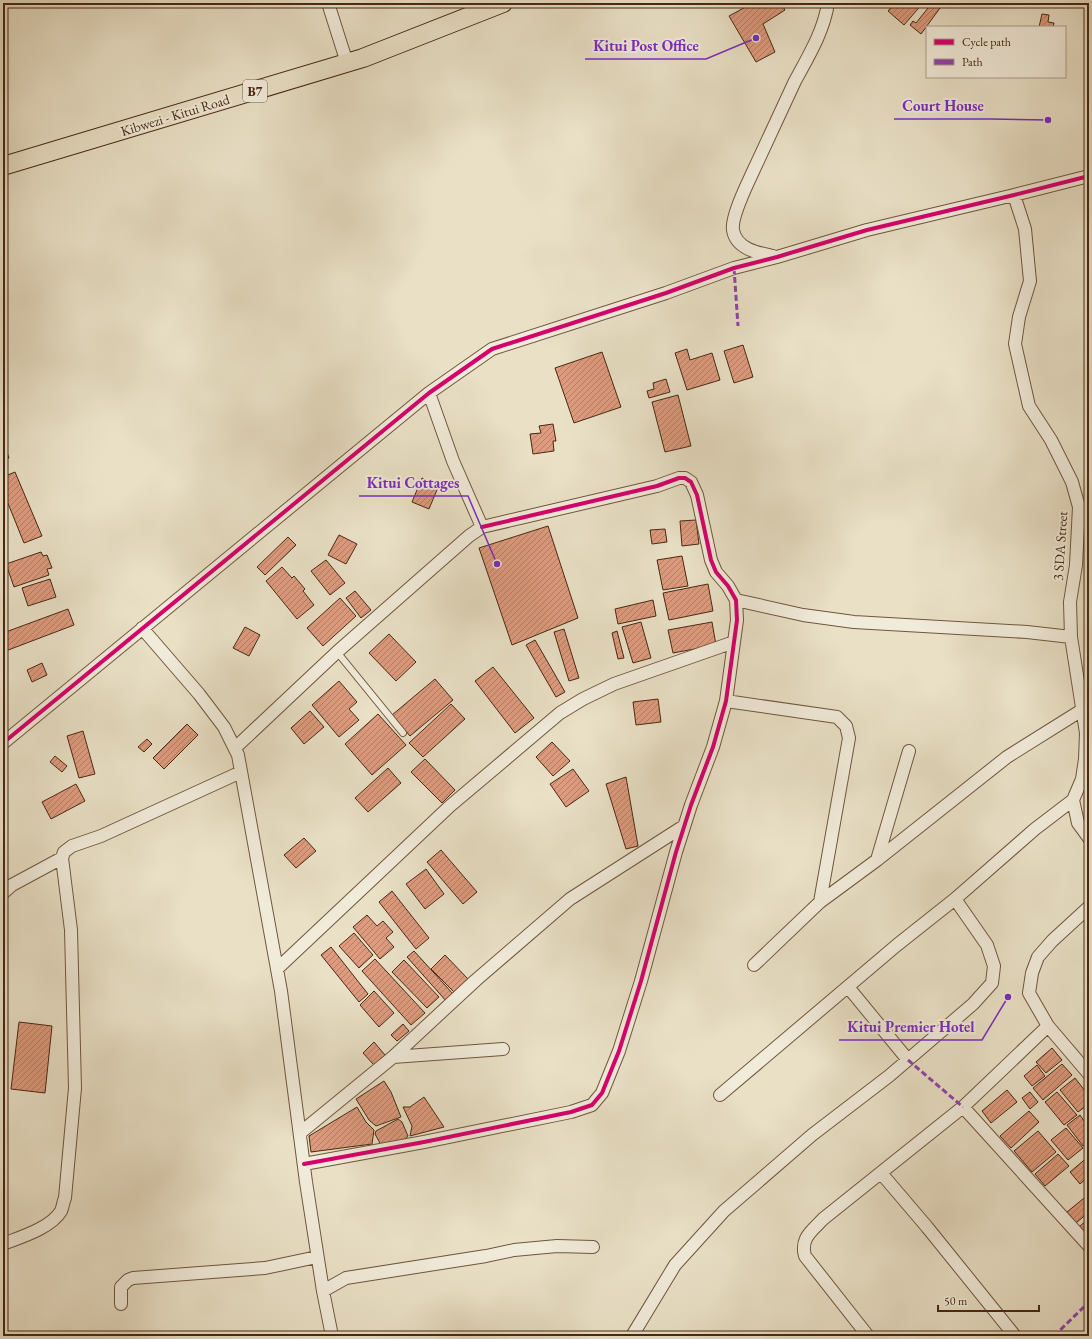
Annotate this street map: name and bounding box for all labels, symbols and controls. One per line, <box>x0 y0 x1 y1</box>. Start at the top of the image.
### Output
legend <box>926 26 1066 78</box>
callout: Kitui Post Office <box>585 32 706 59</box>
text: Cycle path <box>962 34 1011 50</box>
text: Kitui Post Office <box>593 36 699 55</box>
text: Path <box>962 54 983 70</box>
road number: B7 <box>243 80 267 102</box>
street label: Kibwezi - Kitui Road <box>118 90 233 140</box>
callout: Court House <box>894 92 991 119</box>
text: Court House <box>902 96 984 115</box>
callout: Kitui Cottages <box>359 469 468 496</box>
text: Kitui Cottages <box>367 473 459 492</box>
street label: 3 SDA Street <box>1049 510 1071 581</box>
callout: Kitui Premier Hotel <box>839 1013 982 1040</box>
text: Kitui Premier Hotel <box>847 1017 975 1036</box>
scale bar <box>938 1287 1039 1313</box>
text: 50 m <box>944 1293 968 1309</box>

